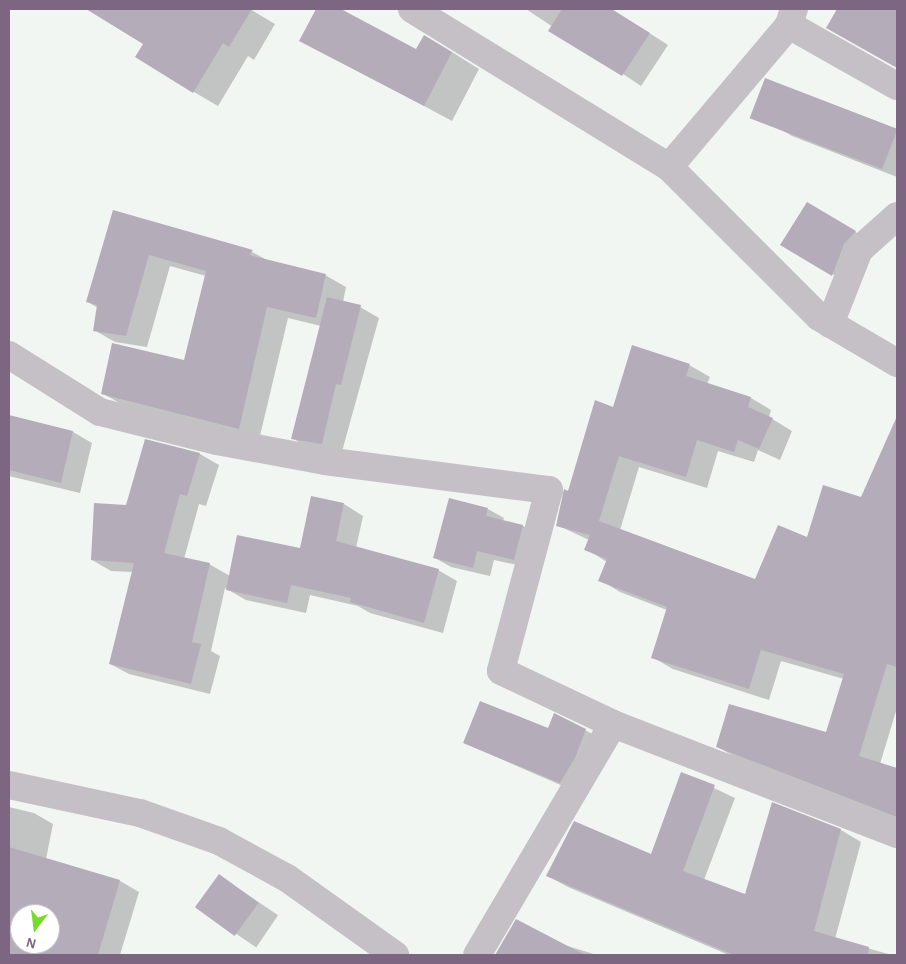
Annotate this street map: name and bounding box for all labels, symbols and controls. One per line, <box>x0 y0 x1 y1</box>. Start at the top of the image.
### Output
north arrow <box>10 904 60 954</box>
text: N <box>25 935 38 951</box>

